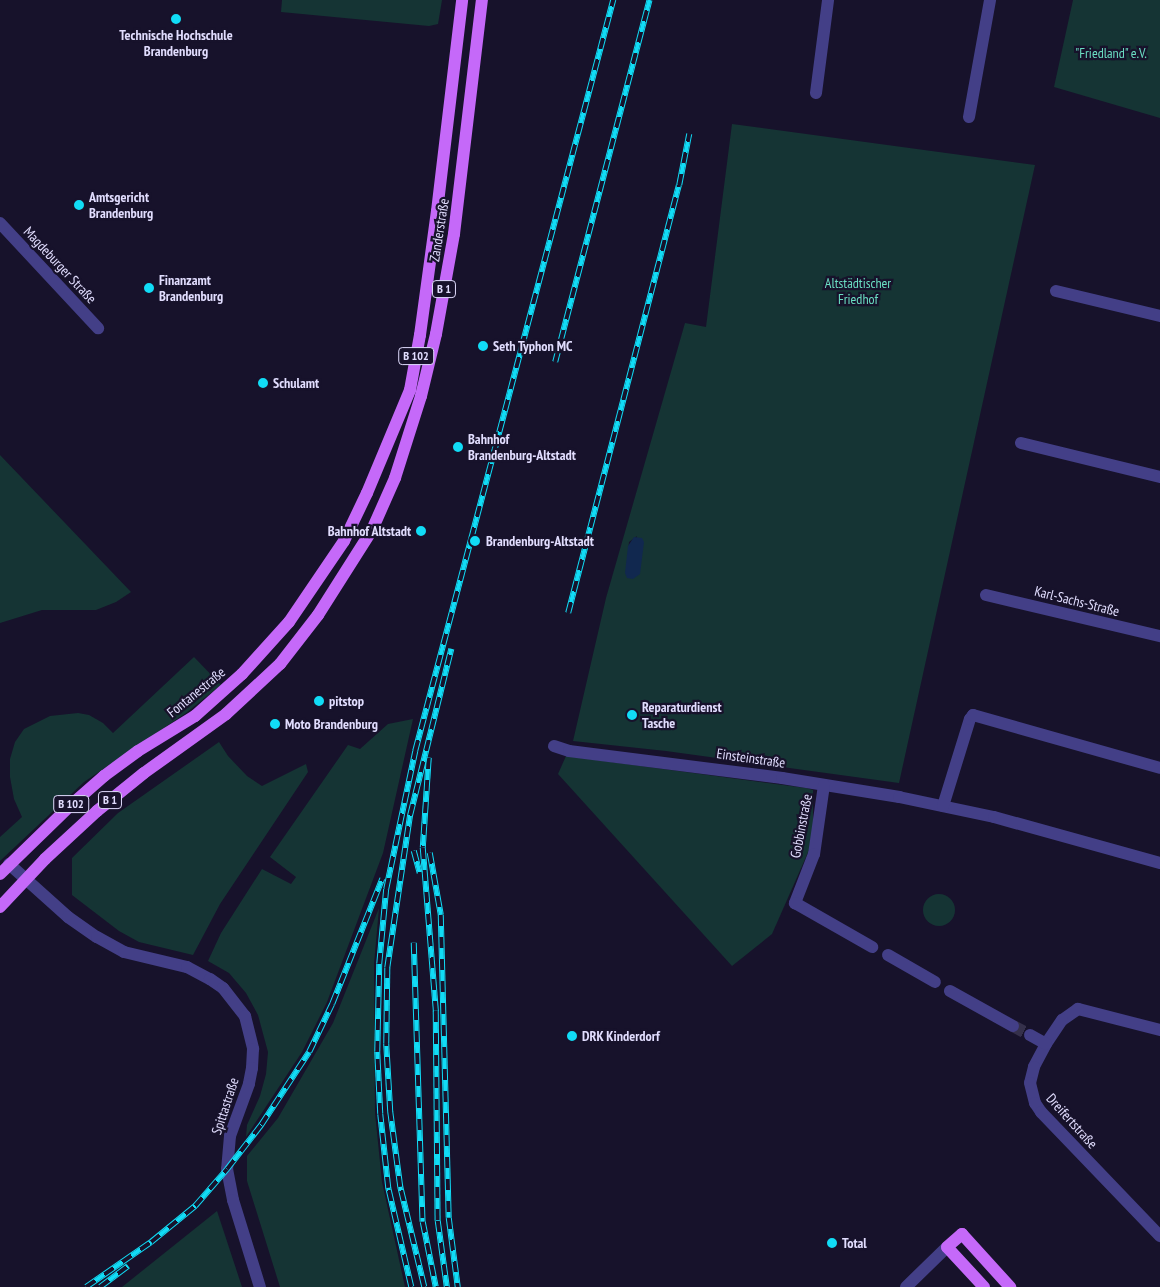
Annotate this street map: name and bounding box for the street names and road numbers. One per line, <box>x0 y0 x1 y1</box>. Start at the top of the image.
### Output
street label: Zanderstraße <box>426 197 452 263</box>
street label: Magdeburger Straße <box>20 223 100 307</box>
road number: B 1 <box>432 280 456 298</box>
road number: B 102 <box>397 346 435 366</box>
street label: Karl-Sachs-Straße <box>1033 582 1121 620</box>
street label: Fontanestraße <box>164 663 228 721</box>
street label: Einsteinstraße <box>716 745 786 771</box>
road number: B 1 <box>98 790 122 810</box>
street label: Gobbinstraße <box>787 793 815 859</box>
road number: B 102 <box>52 794 90 814</box>
street label: Spittastraße <box>208 1075 242 1137</box>
street label: Dreifertstraße <box>1043 1090 1101 1152</box>

